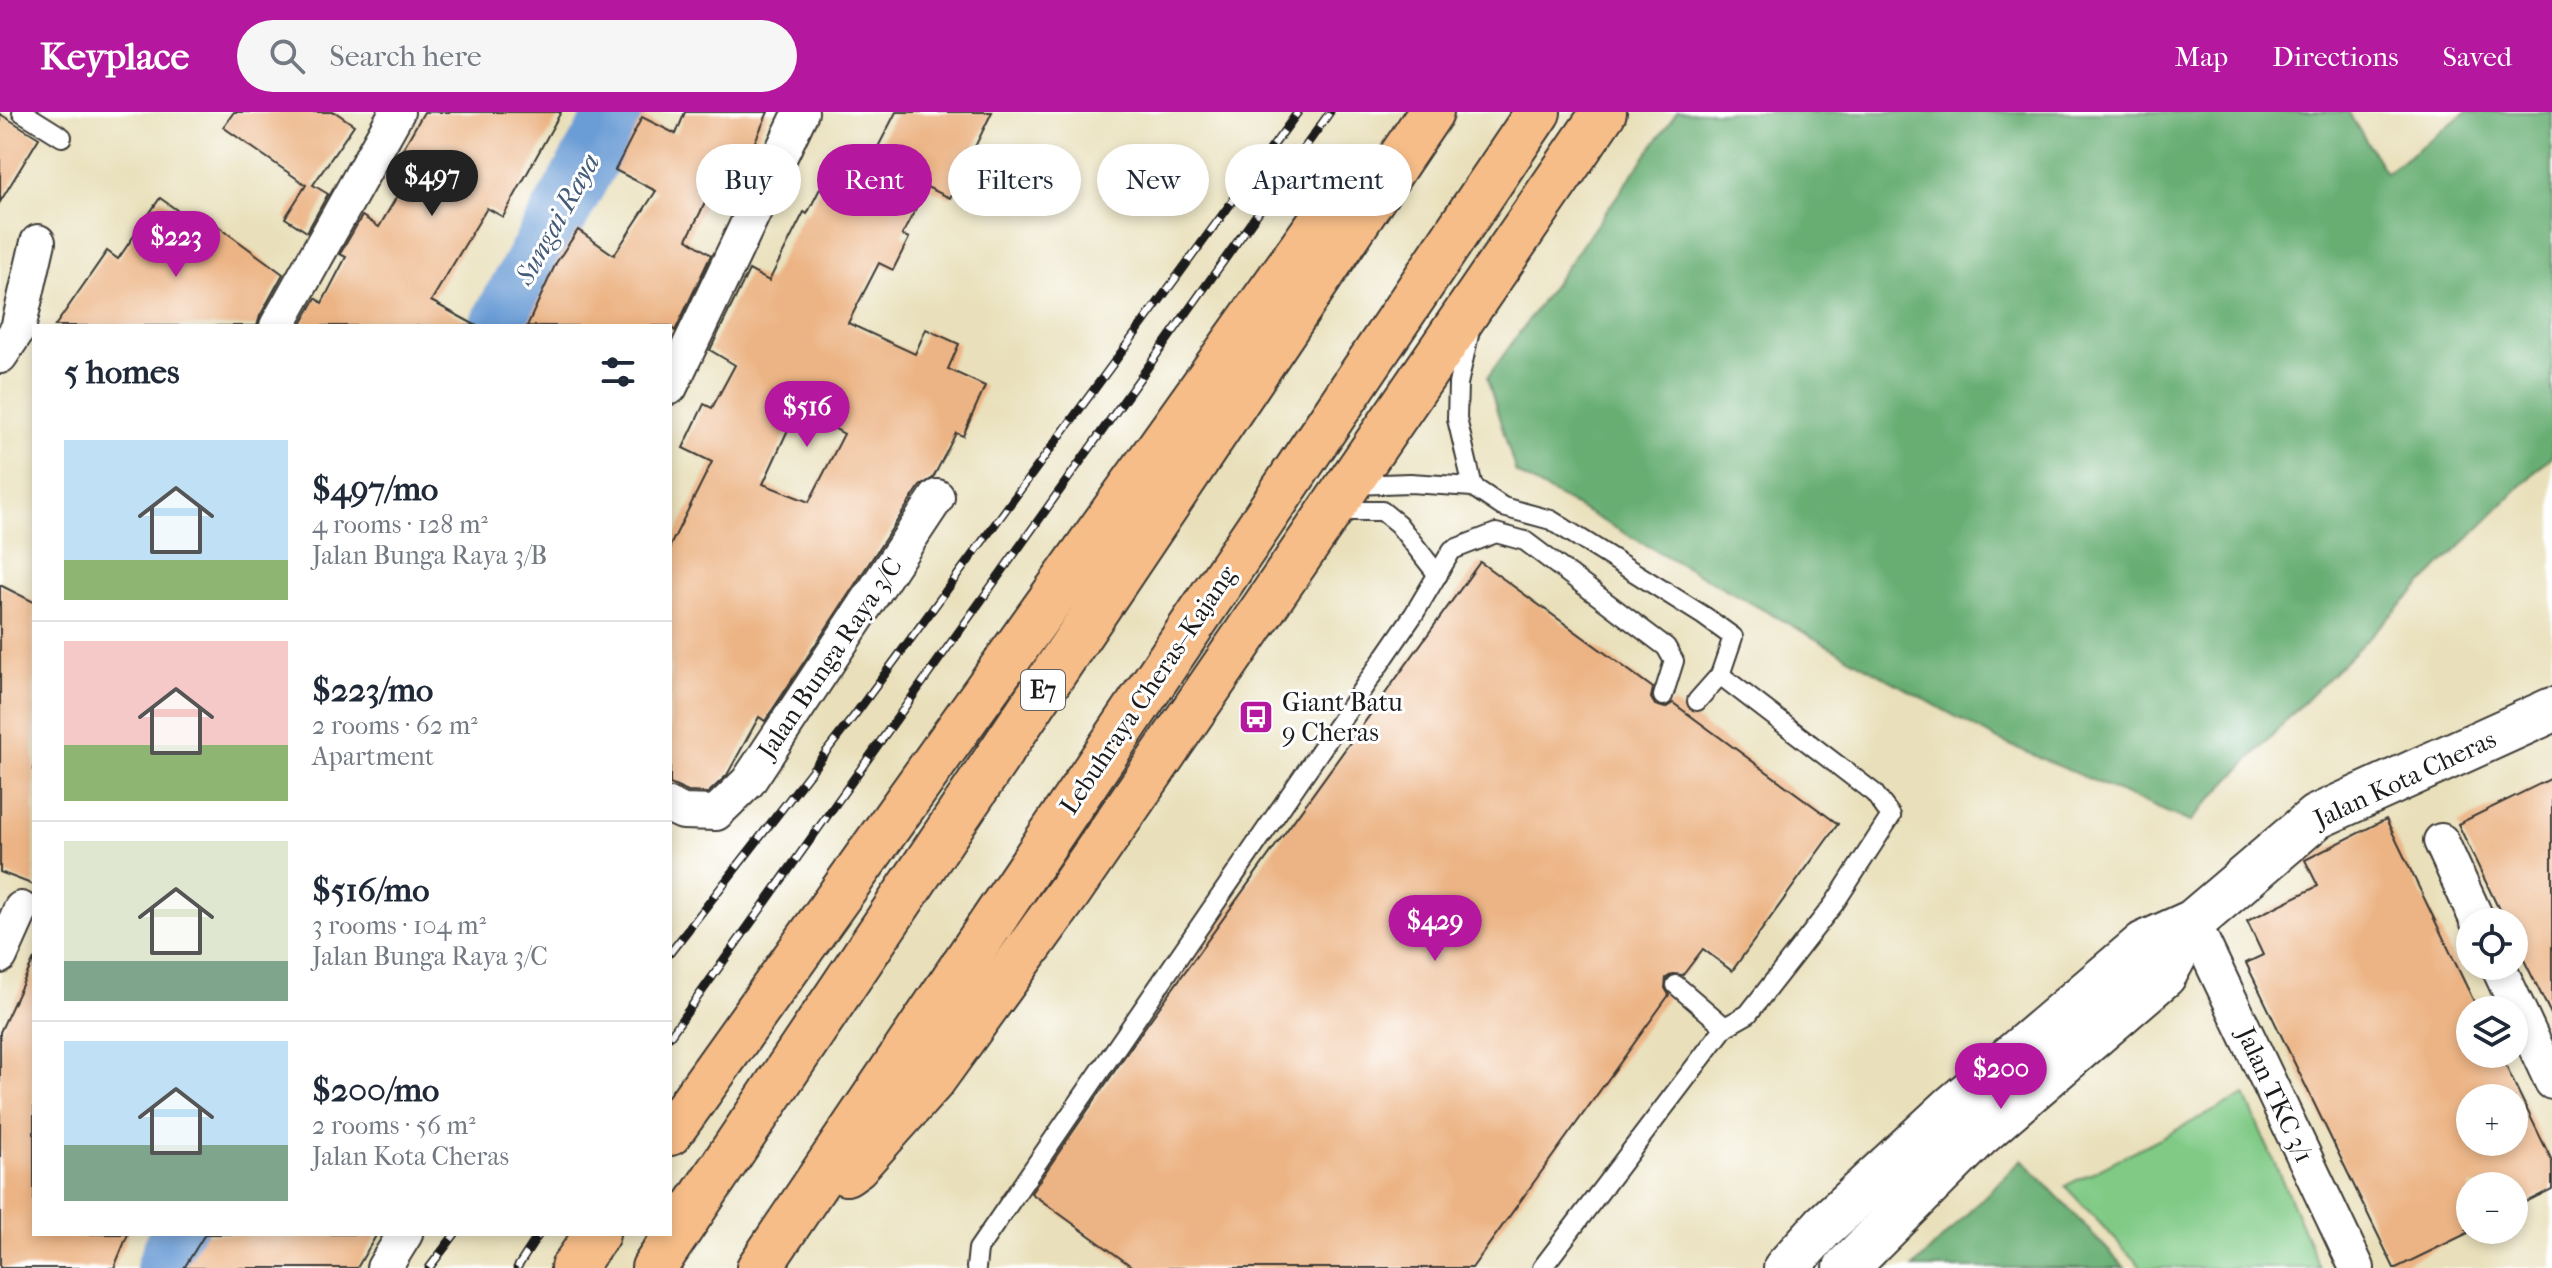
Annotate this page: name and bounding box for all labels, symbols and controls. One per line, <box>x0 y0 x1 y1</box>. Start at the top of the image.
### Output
search box <box>237 20 797 92</box>
text: Keyplace <box>40 34 189 79</box>
icon: search <box>265 34 309 78</box>
text: Search here <box>329 39 482 74</box>
text: Map <box>2175 40 2228 73</box>
text: Directions <box>2272 40 2399 73</box>
text: Saved <box>2443 40 2512 73</box>
chip: Buy <box>696 144 801 216</box>
chip: Rent <box>817 144 932 216</box>
chip: Filters <box>948 144 1081 216</box>
chip: New <box>1097 144 1209 216</box>
chip: Apartment <box>1225 144 1412 216</box>
water label: Sungai Raya <box>507 148 607 291</box>
pin: $497 <box>385 150 479 218</box>
text: $497 <box>404 160 460 191</box>
pin: $223 <box>129 211 223 279</box>
text: $223 <box>150 221 202 252</box>
icon: filters <box>596 350 640 394</box>
text: 5 homes <box>64 352 179 392</box>
pin: $516 <box>760 381 854 449</box>
text: $516 <box>783 391 831 422</box>
text: $497/mo <box>312 469 438 509</box>
icon: home <box>128 472 224 568</box>
text: 4 rooms · 128 m² <box>312 509 488 540</box>
text: Jalan Bunga Raya 3/B <box>312 540 547 571</box>
street label: Jalan Bunga Raya 3/C <box>750 552 909 766</box>
street label: Lebuhraya Cheras–Kajang <box>1053 559 1243 820</box>
text: $223/mo <box>312 670 433 710</box>
road number: E7 <box>1021 670 1065 710</box>
icon: home <box>128 673 224 769</box>
place label: Giant Batu 9 Cheras <box>1282 687 1403 748</box>
bus stop icon: Giant Batu 9 Cheras <box>1237 698 1275 736</box>
text: 2 rooms · 62 m² <box>312 710 478 741</box>
street label: Jalan Kota Cheras <box>2307 723 2501 836</box>
text: Apartment <box>312 741 434 772</box>
text: $516/mo <box>312 870 429 910</box>
icon: home <box>128 873 224 969</box>
pin: $429 <box>1388 895 1482 963</box>
text: $429 <box>1407 905 1463 936</box>
map controls <box>2456 908 2528 1244</box>
button: locate <box>2456 908 2528 980</box>
text: 3 rooms · 104 m² <box>312 910 486 941</box>
text: Jalan Bunga Raya 3/C <box>312 941 548 972</box>
button: layers <box>2456 996 2528 1068</box>
street label: Jalan TKC 3/1 <box>2229 1020 2320 1168</box>
pin: $200 <box>1954 1043 2048 1111</box>
text: $200 <box>1973 1053 2029 1084</box>
text: $200/mo <box>312 1070 439 1110</box>
icon: home <box>128 1073 224 1169</box>
button: + <box>2456 1084 2528 1156</box>
text: 2 rooms · 56 m² <box>312 1110 476 1141</box>
text: Jalan Kota Cheras <box>312 1141 509 1172</box>
button: − <box>2456 1172 2528 1244</box>

